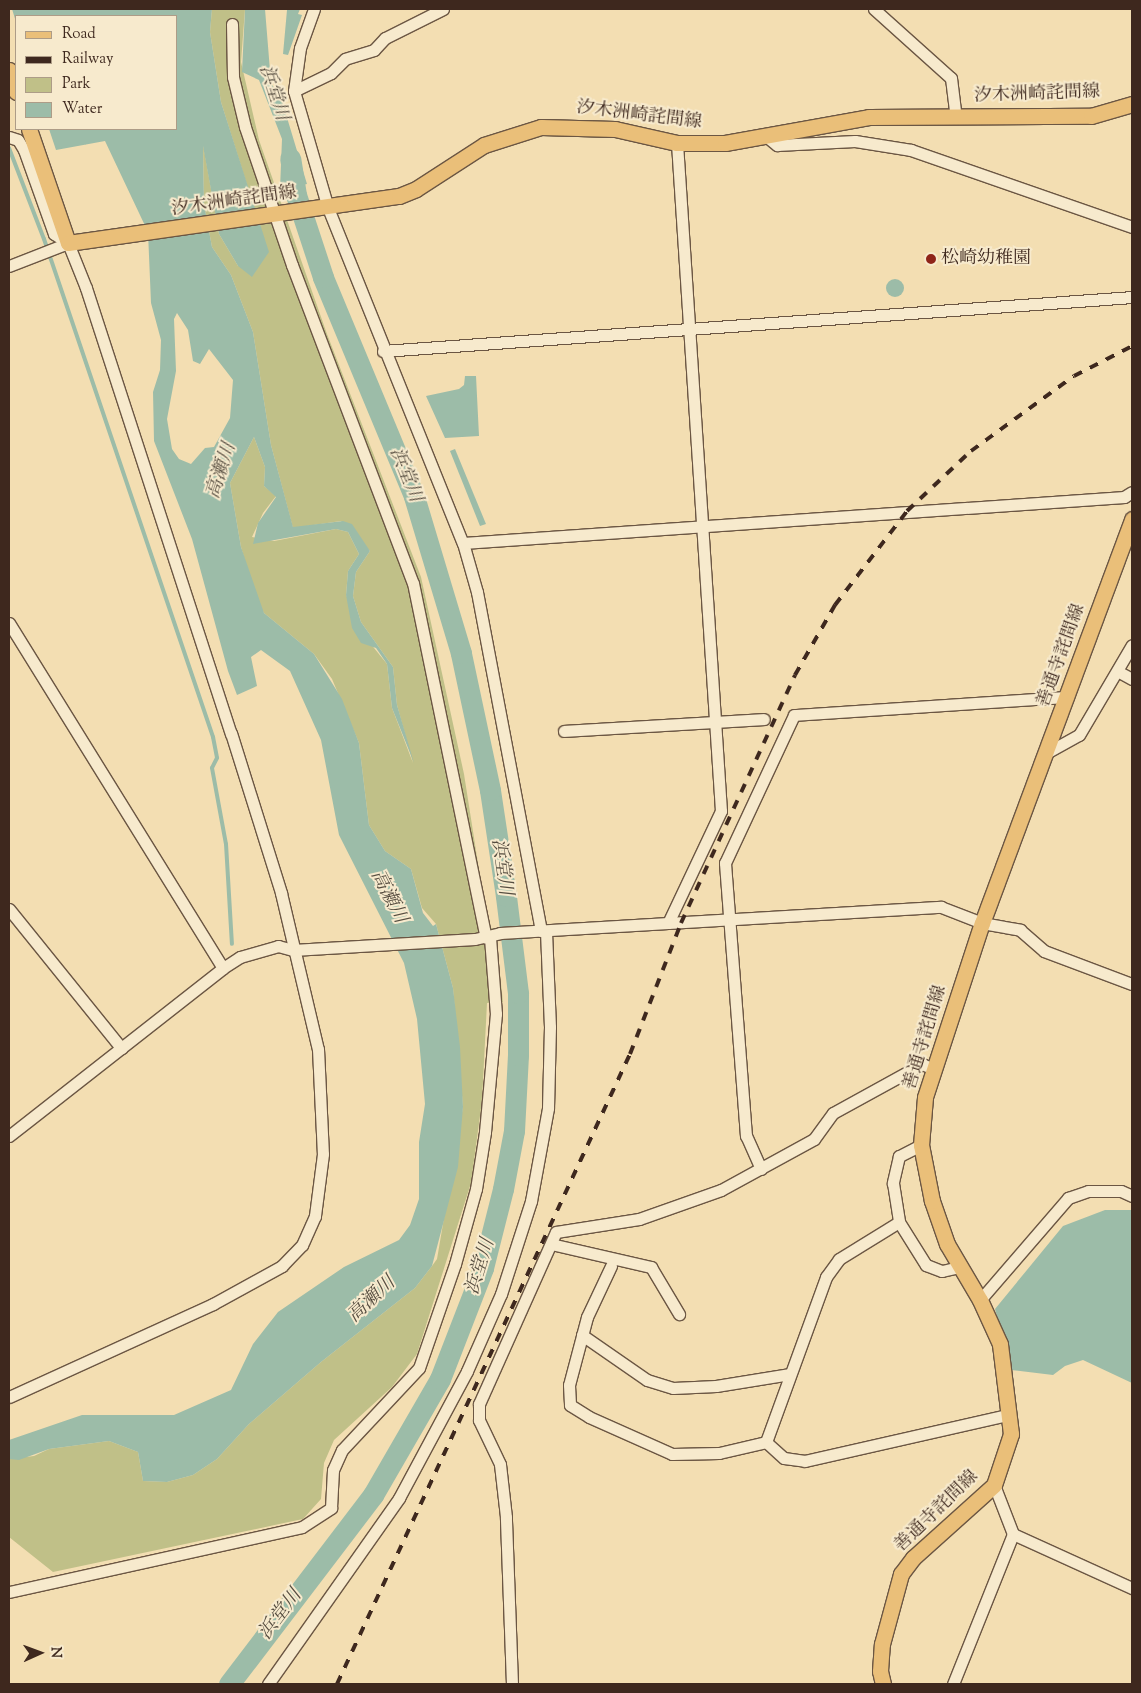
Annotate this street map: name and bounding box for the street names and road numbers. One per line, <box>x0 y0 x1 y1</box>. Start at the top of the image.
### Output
street label: 汐木洲崎詫間線 <box>974 82 1100 108</box>
street label: 汐木洲崎詫間線 <box>575 98 703 134</box>
street label: 汐木洲崎詫間線 <box>170 183 298 221</box>
street label: 善通寺詫間線 <box>1033 602 1091 710</box>
street label: 善通寺詫間線 <box>900 983 952 1093</box>
street label: 善通寺詫間線 <box>891 1467 983 1557</box>

